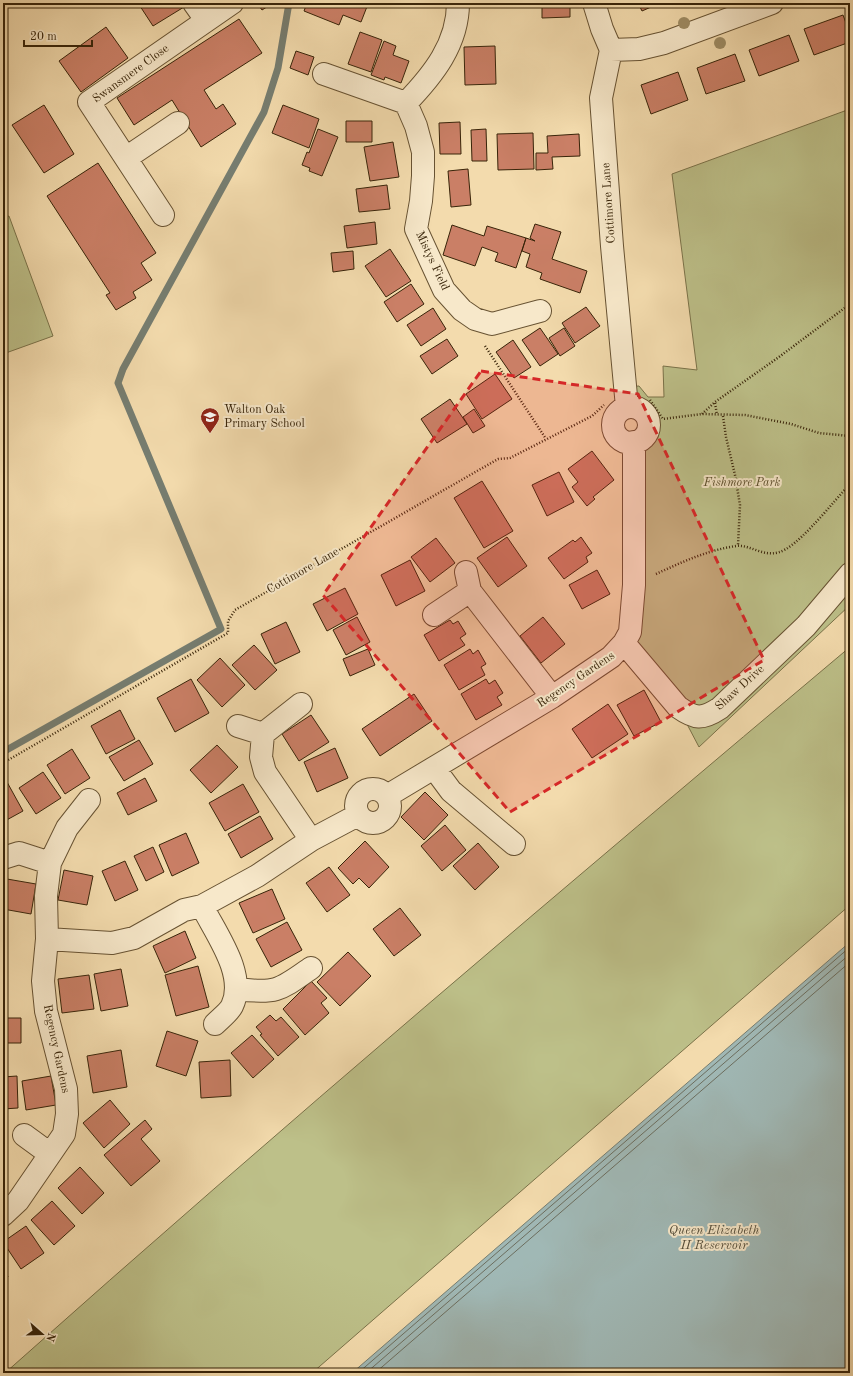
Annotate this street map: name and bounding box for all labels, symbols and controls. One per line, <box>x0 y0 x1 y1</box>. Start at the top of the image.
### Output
scale bar <box>24 22 92 48</box>
text: 20 m <box>30 31 57 43</box>
street label: Swansmere Close <box>91 42 172 106</box>
street label: Cottimore Lane <box>600 162 618 244</box>
street label: Mistys Field <box>413 229 451 293</box>
place label: Walton Oak Primary School <box>224 404 305 430</box>
school or university icon: Walton Oak Primary School <box>199 406 221 434</box>
park label: Fishmore Park <box>703 477 781 489</box>
street label: Cottimore Lane <box>265 545 341 596</box>
street label: Regency Gardens <box>535 650 617 710</box>
street label: Shaw Drive <box>713 663 767 713</box>
street label: Regency Gardens <box>41 1003 71 1095</box>
water label: Queen Elizabeth II Reservoir <box>669 1224 760 1252</box>
north arrow <box>22 1314 62 1354</box>
text: N <box>43 1331 57 1343</box>

